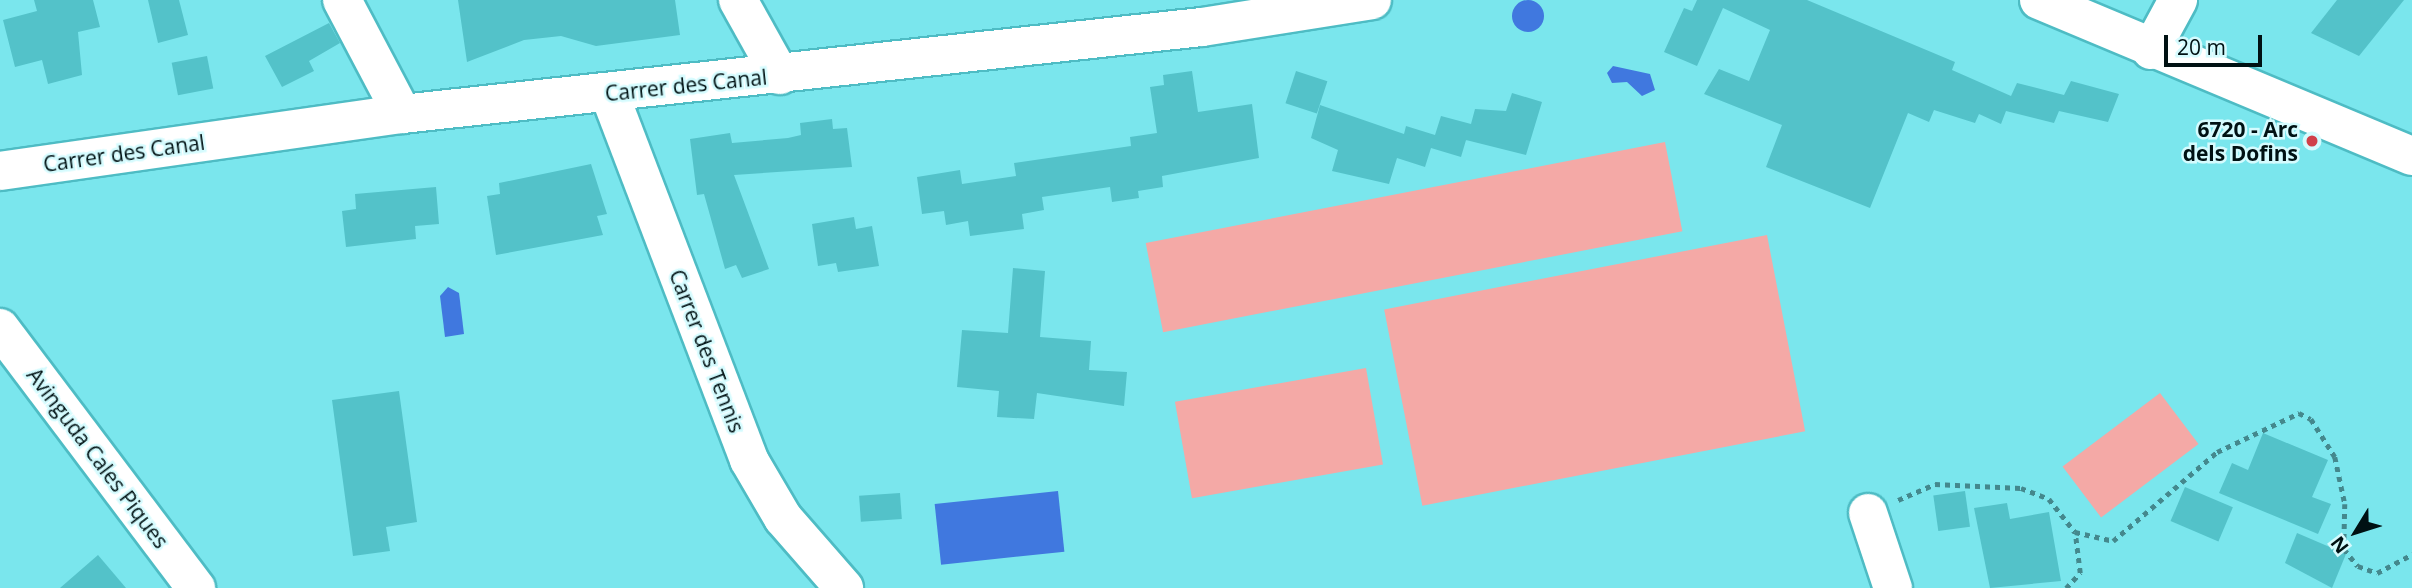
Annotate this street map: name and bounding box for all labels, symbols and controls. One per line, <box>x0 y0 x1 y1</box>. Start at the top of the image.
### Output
scale bar <box>2167 21 2265 65</box>
text: 20 m <box>2177 33 2226 61</box>
street label: Carrer des Canal <box>604 64 768 106</box>
place label: 6720 - Arc dels Dofins <box>2183 116 2298 166</box>
street label: Carrer des Canal <box>42 129 206 177</box>
marker: 6720 - Arc dels Dofins <box>2304 133 2320 149</box>
street label: Carrer des Tennis <box>664 266 750 436</box>
street label: Avinguda Cales Piques <box>22 363 174 553</box>
north arrow <box>2321 497 2391 567</box>
text: N <box>2324 531 2354 559</box>

